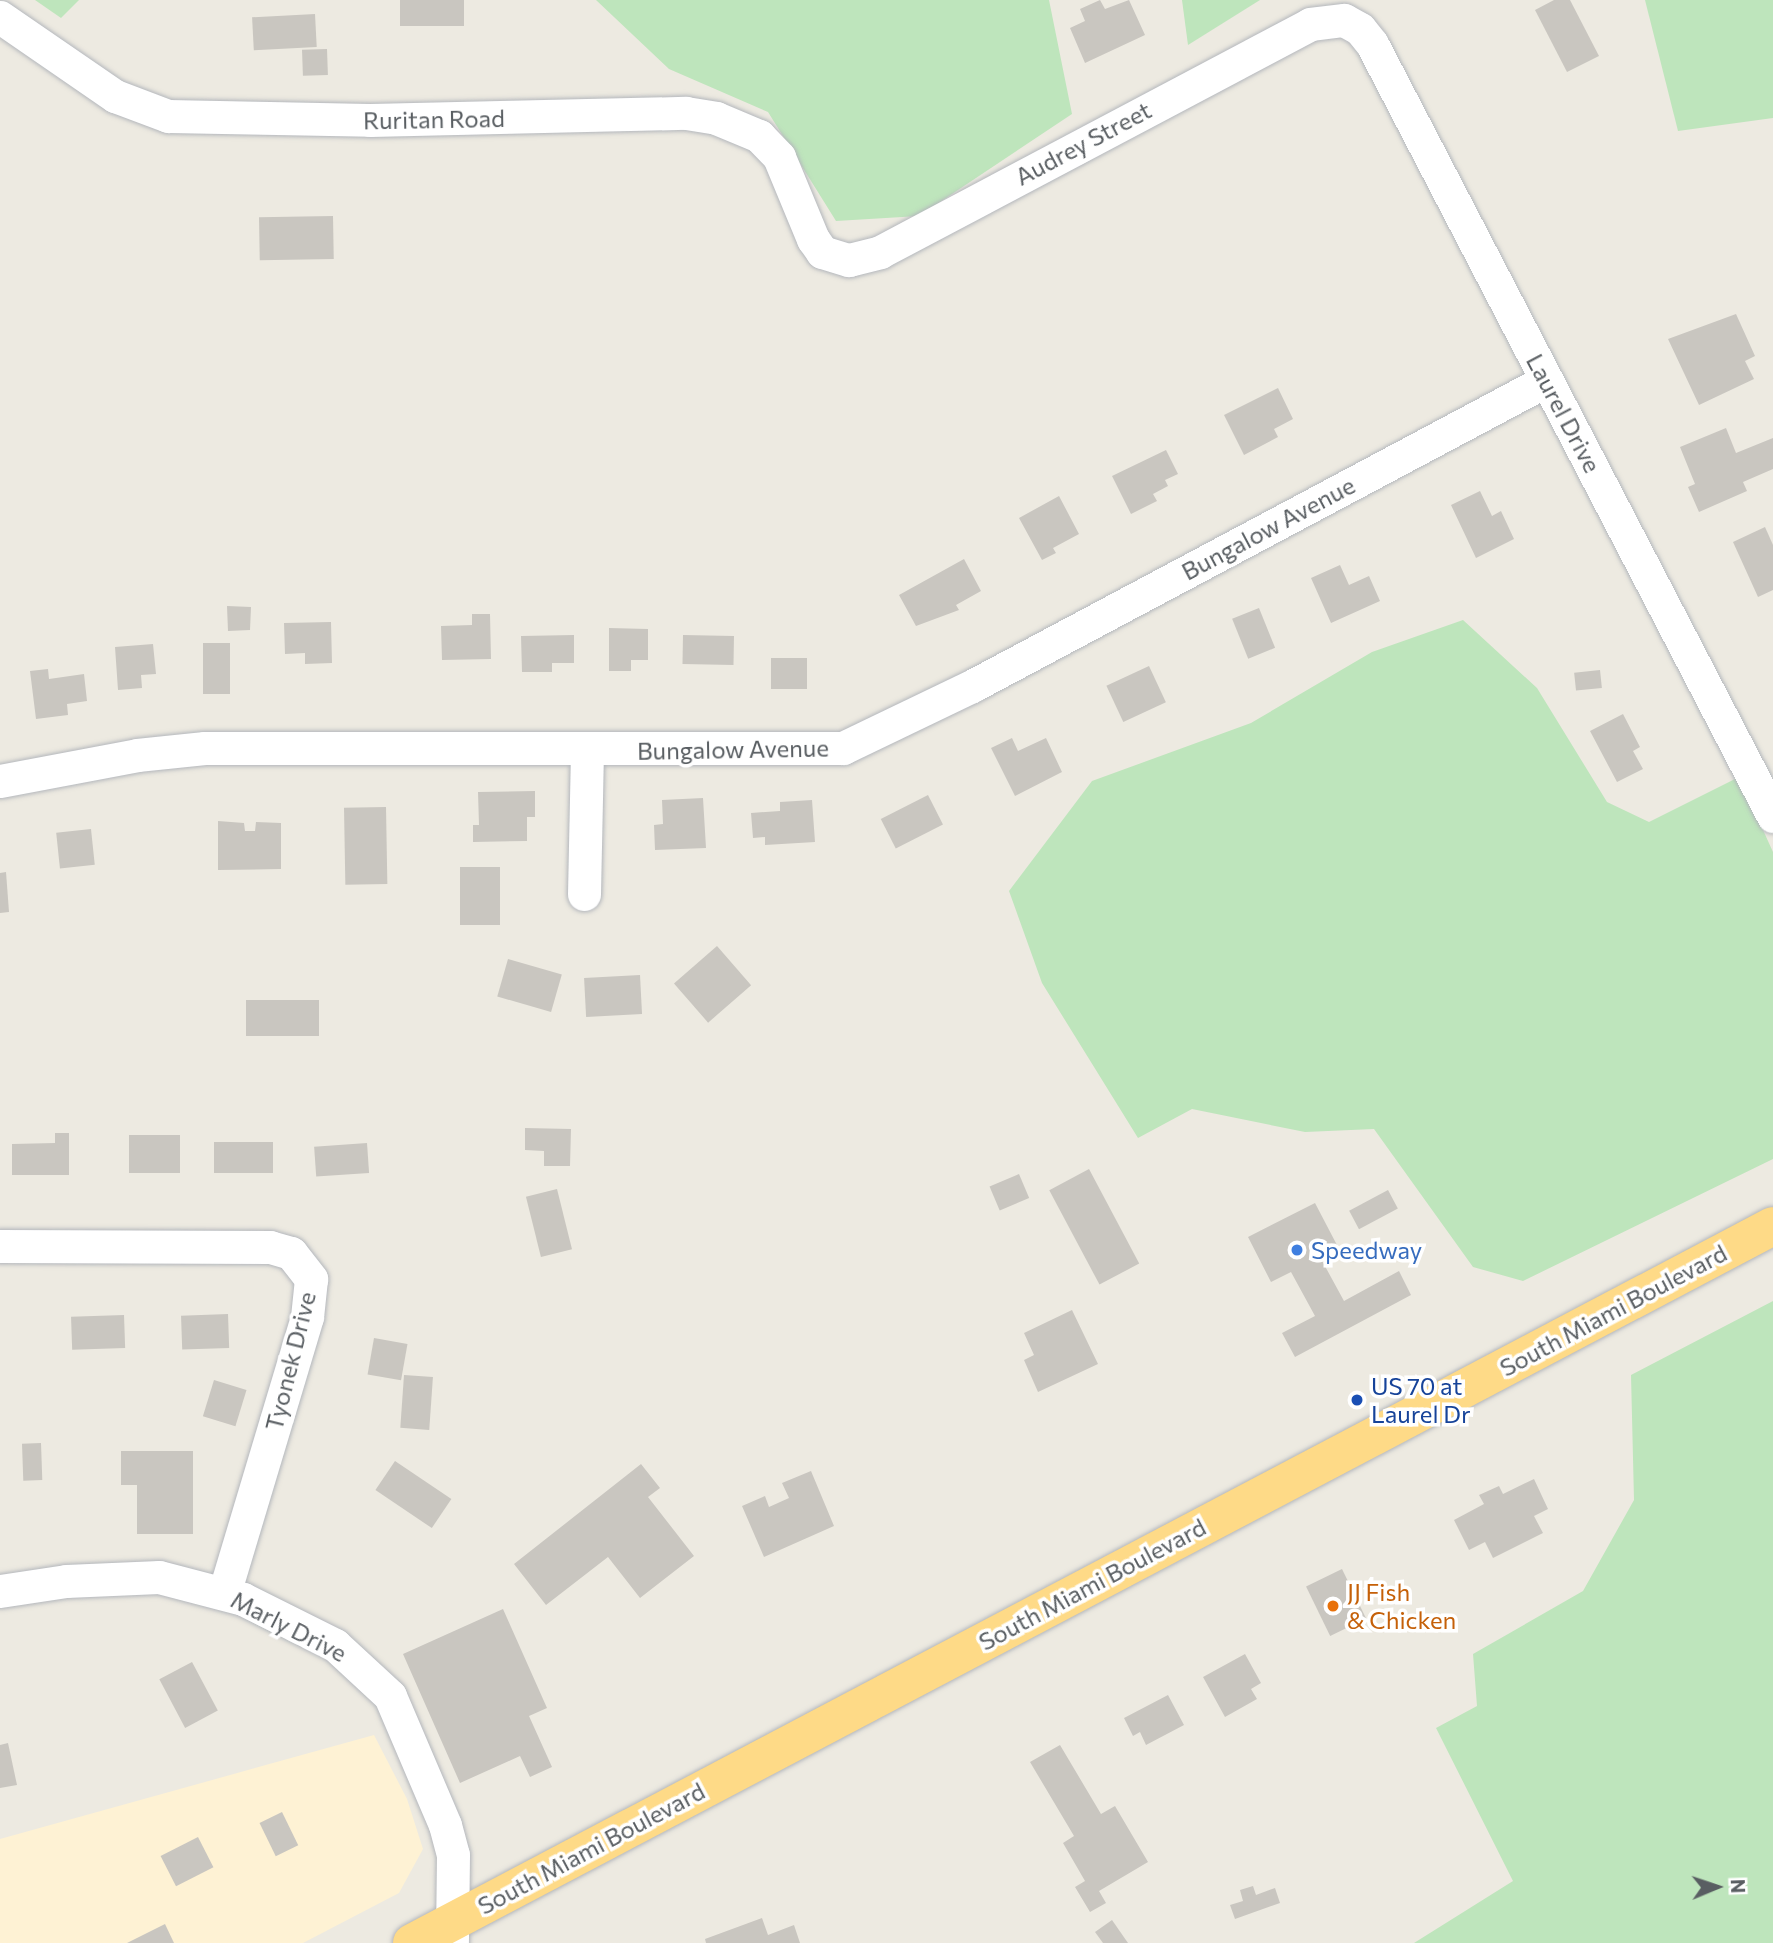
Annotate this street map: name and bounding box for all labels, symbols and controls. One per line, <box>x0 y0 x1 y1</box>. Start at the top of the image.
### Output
street label: Audrey Street <box>1010 95 1156 191</box>
street label: Ruritan Road <box>363 103 505 135</box>
street label: Laurel Drive <box>1521 349 1607 477</box>
street label: Bungalow Avenue <box>1177 470 1359 586</box>
street label: Bungalow Avenue <box>637 733 829 765</box>
place label: Speedway <box>1311 1236 1422 1264</box>
street label: South Miami Boulevard <box>1495 1238 1731 1382</box>
marker: Speedway <box>1289 1242 1305 1258</box>
street label: Tyonek Drive <box>259 1289 321 1433</box>
place label: US 70 at Laurel Dr <box>1371 1372 1470 1428</box>
marker: US 70 at Laurel Dr <box>1349 1392 1365 1408</box>
street label: South Miami Boulevard <box>974 1512 1210 1656</box>
place label: JJ Fish & Chicken <box>1347 1578 1456 1634</box>
street label: Marly Drive <box>226 1585 352 1667</box>
marker: JJ Fish & Chicken <box>1325 1598 1341 1614</box>
street label: South Miami Boulevard <box>473 1776 709 1920</box>
north arrow <box>1682 1852 1752 1922</box>
text: N <box>1727 1879 1750 1894</box>

